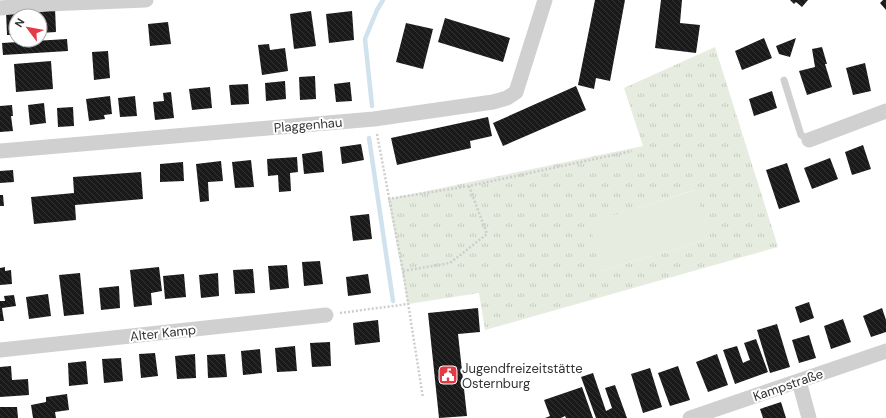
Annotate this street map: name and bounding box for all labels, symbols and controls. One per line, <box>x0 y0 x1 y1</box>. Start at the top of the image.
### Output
north arrow <box>8 8 48 48</box>
text: N <box>11 16 28 30</box>
street label: Plaggenhau <box>273 114 343 136</box>
street label: Alter Kamp <box>129 321 197 345</box>
place label: Jugendfreizeitstätte Osternburg <box>462 360 583 392</box>
public building icon: Jugendfreizeitstätte Osternburg <box>437 364 459 386</box>
street label: Kampstraße <box>751 365 825 405</box>

